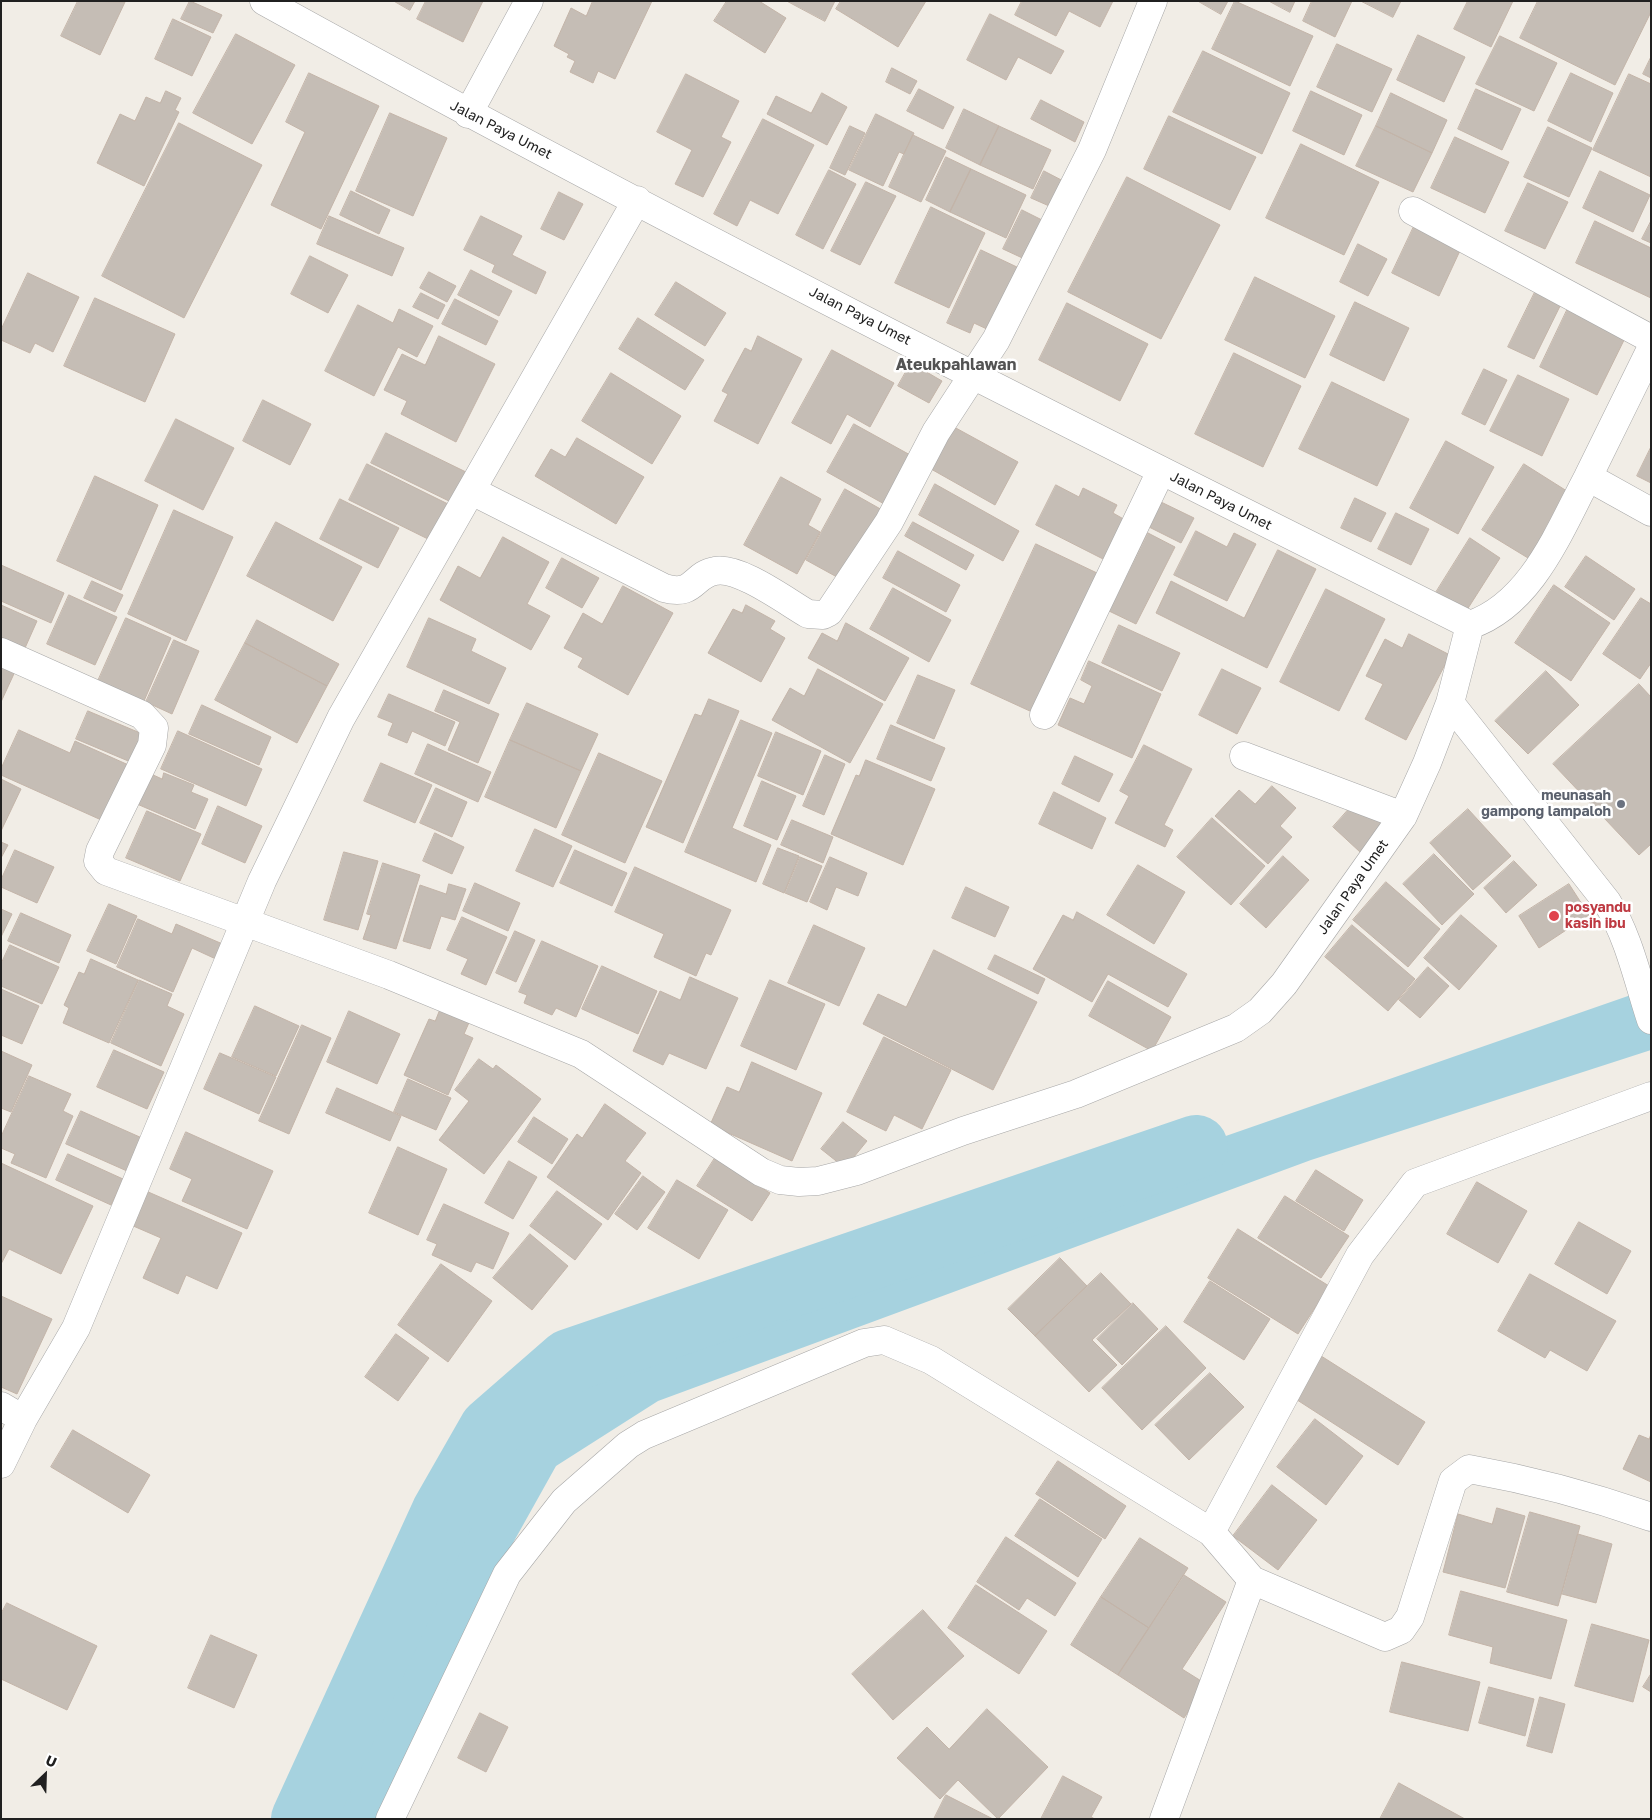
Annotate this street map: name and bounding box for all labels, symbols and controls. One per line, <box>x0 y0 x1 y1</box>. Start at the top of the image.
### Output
street label: Jalan Paya Umet <box>447 97 555 163</box>
street label: Jalan Paya Umet <box>806 283 914 349</box>
district label: Ateukpahlawan <box>896 355 1016 375</box>
street label: Jalan Paya Umet <box>1167 468 1275 534</box>
place label: meunasah gampong lampaloh <box>1481 788 1611 820</box>
marker: meunasah gampong lampaloh <box>1615 798 1627 810</box>
street label: Jalan Paya Umet <box>1314 836 1392 938</box>
place label: posyandu kasih ibu <box>1565 900 1631 932</box>
marker: posyandu kasih ibu <box>1547 909 1561 923</box>
north arrow <box>20 1750 70 1800</box>
text: U <box>43 1751 59 1771</box>

